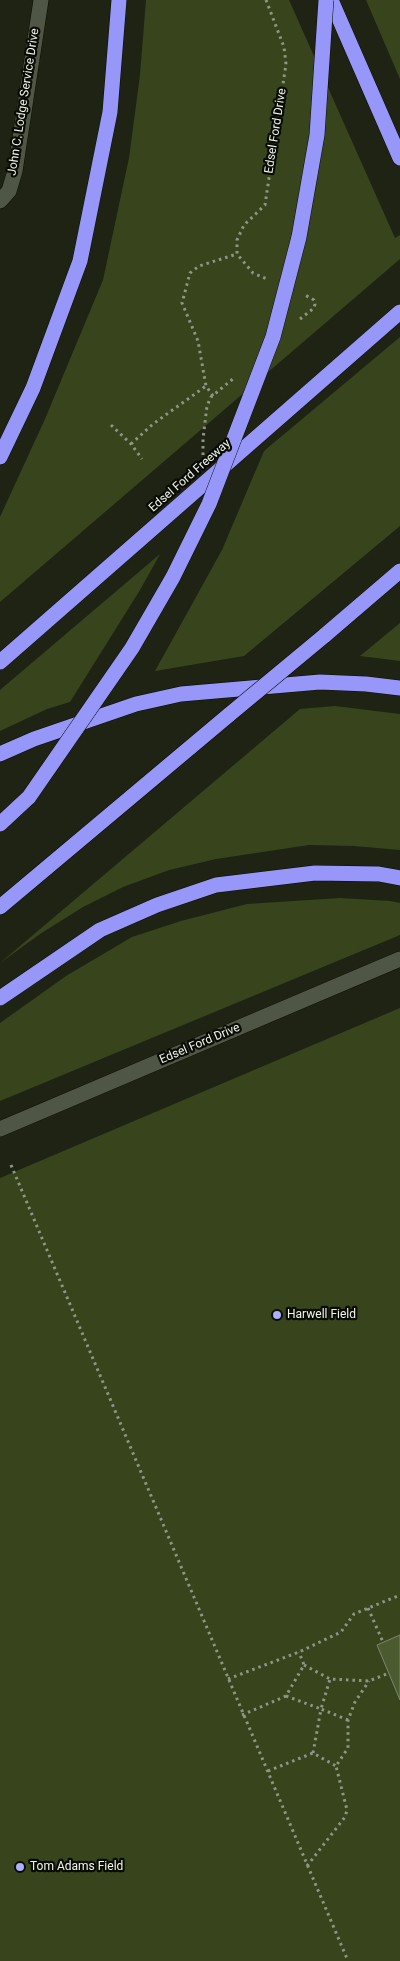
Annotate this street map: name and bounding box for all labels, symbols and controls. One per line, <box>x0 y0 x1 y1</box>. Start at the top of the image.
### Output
street label: John C. Lodge Service Drive <box>5 27 43 177</box>
street label: Edsel Ford Drive <box>262 87 290 175</box>
street label: Edsel Ford Freeway <box>146 437 234 515</box>
street label: Edsel Ford Drive <box>158 1021 242 1067</box>
place label: Harwell Field <box>287 1308 356 1322</box>
marker: Harwell Field <box>271 1309 283 1321</box>
place label: Tom Adams Field <box>30 1860 123 1874</box>
marker: Tom Adams Field <box>14 1861 26 1873</box>

